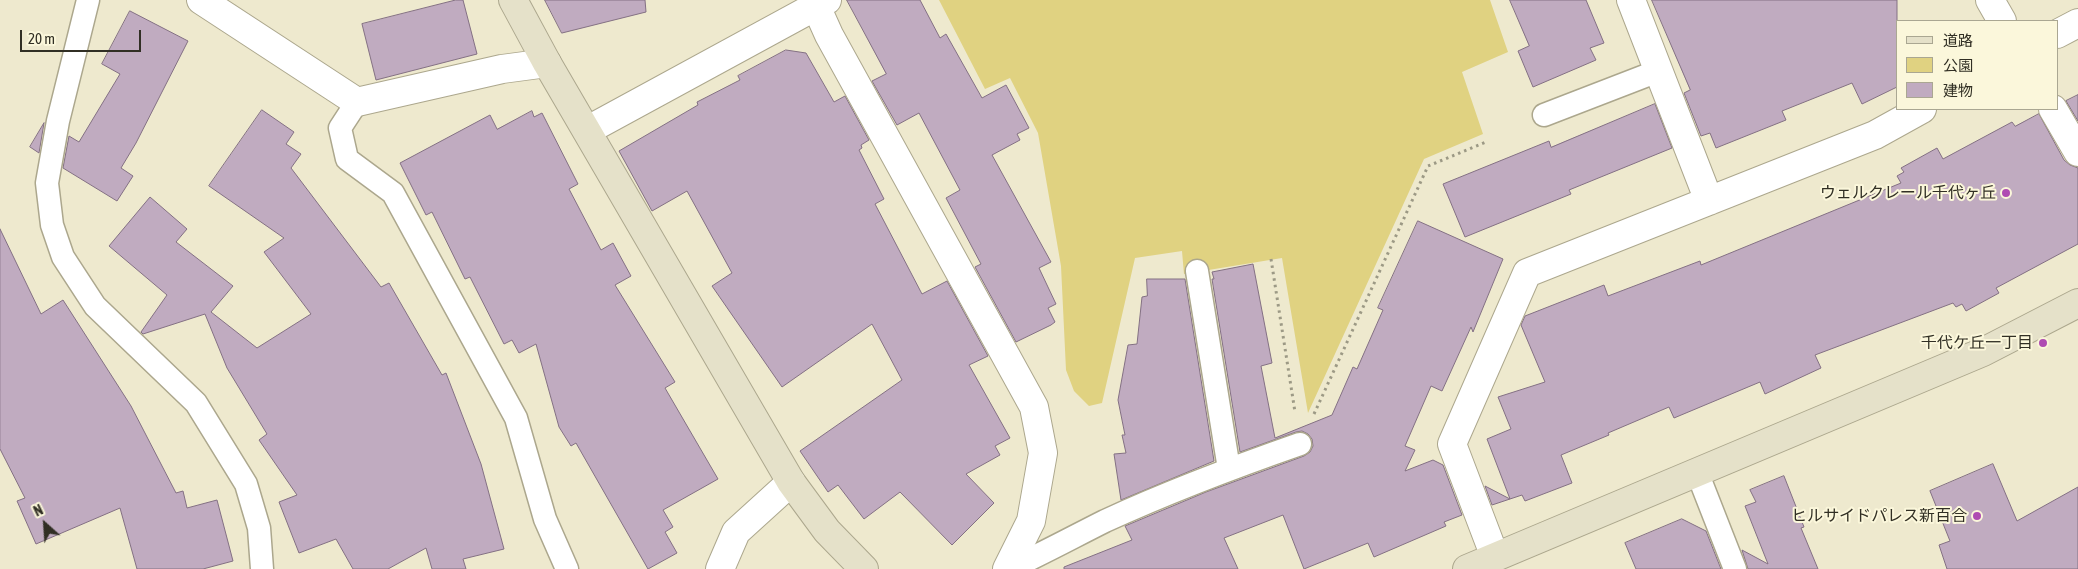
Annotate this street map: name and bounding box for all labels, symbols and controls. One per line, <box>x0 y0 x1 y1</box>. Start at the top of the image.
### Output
scale bar <box>22 20 144 52</box>
legend <box>1896 20 2058 110</box>
text: 20 m <box>28 30 55 47</box>
text: 道路 <box>1943 32 1973 49</box>
text: 公園 <box>1943 57 1973 74</box>
text: 建物 <box>1943 82 1973 99</box>
place label: ウェルクレール千代ヶ丘 <box>1820 183 1996 203</box>
marker: ウェルクレール千代ヶ丘 <box>2000 187 2012 199</box>
place label: 千代ケ丘一丁目 <box>1921 333 2033 353</box>
marker: 千代ケ丘一丁目 <box>2037 337 2049 349</box>
north arrow <box>20 499 70 549</box>
text: N <box>31 502 46 520</box>
place label: ヒルサイドパレス新百合 <box>1791 506 1967 526</box>
marker: ヒルサイドパレス新百合 <box>1971 510 1983 522</box>

